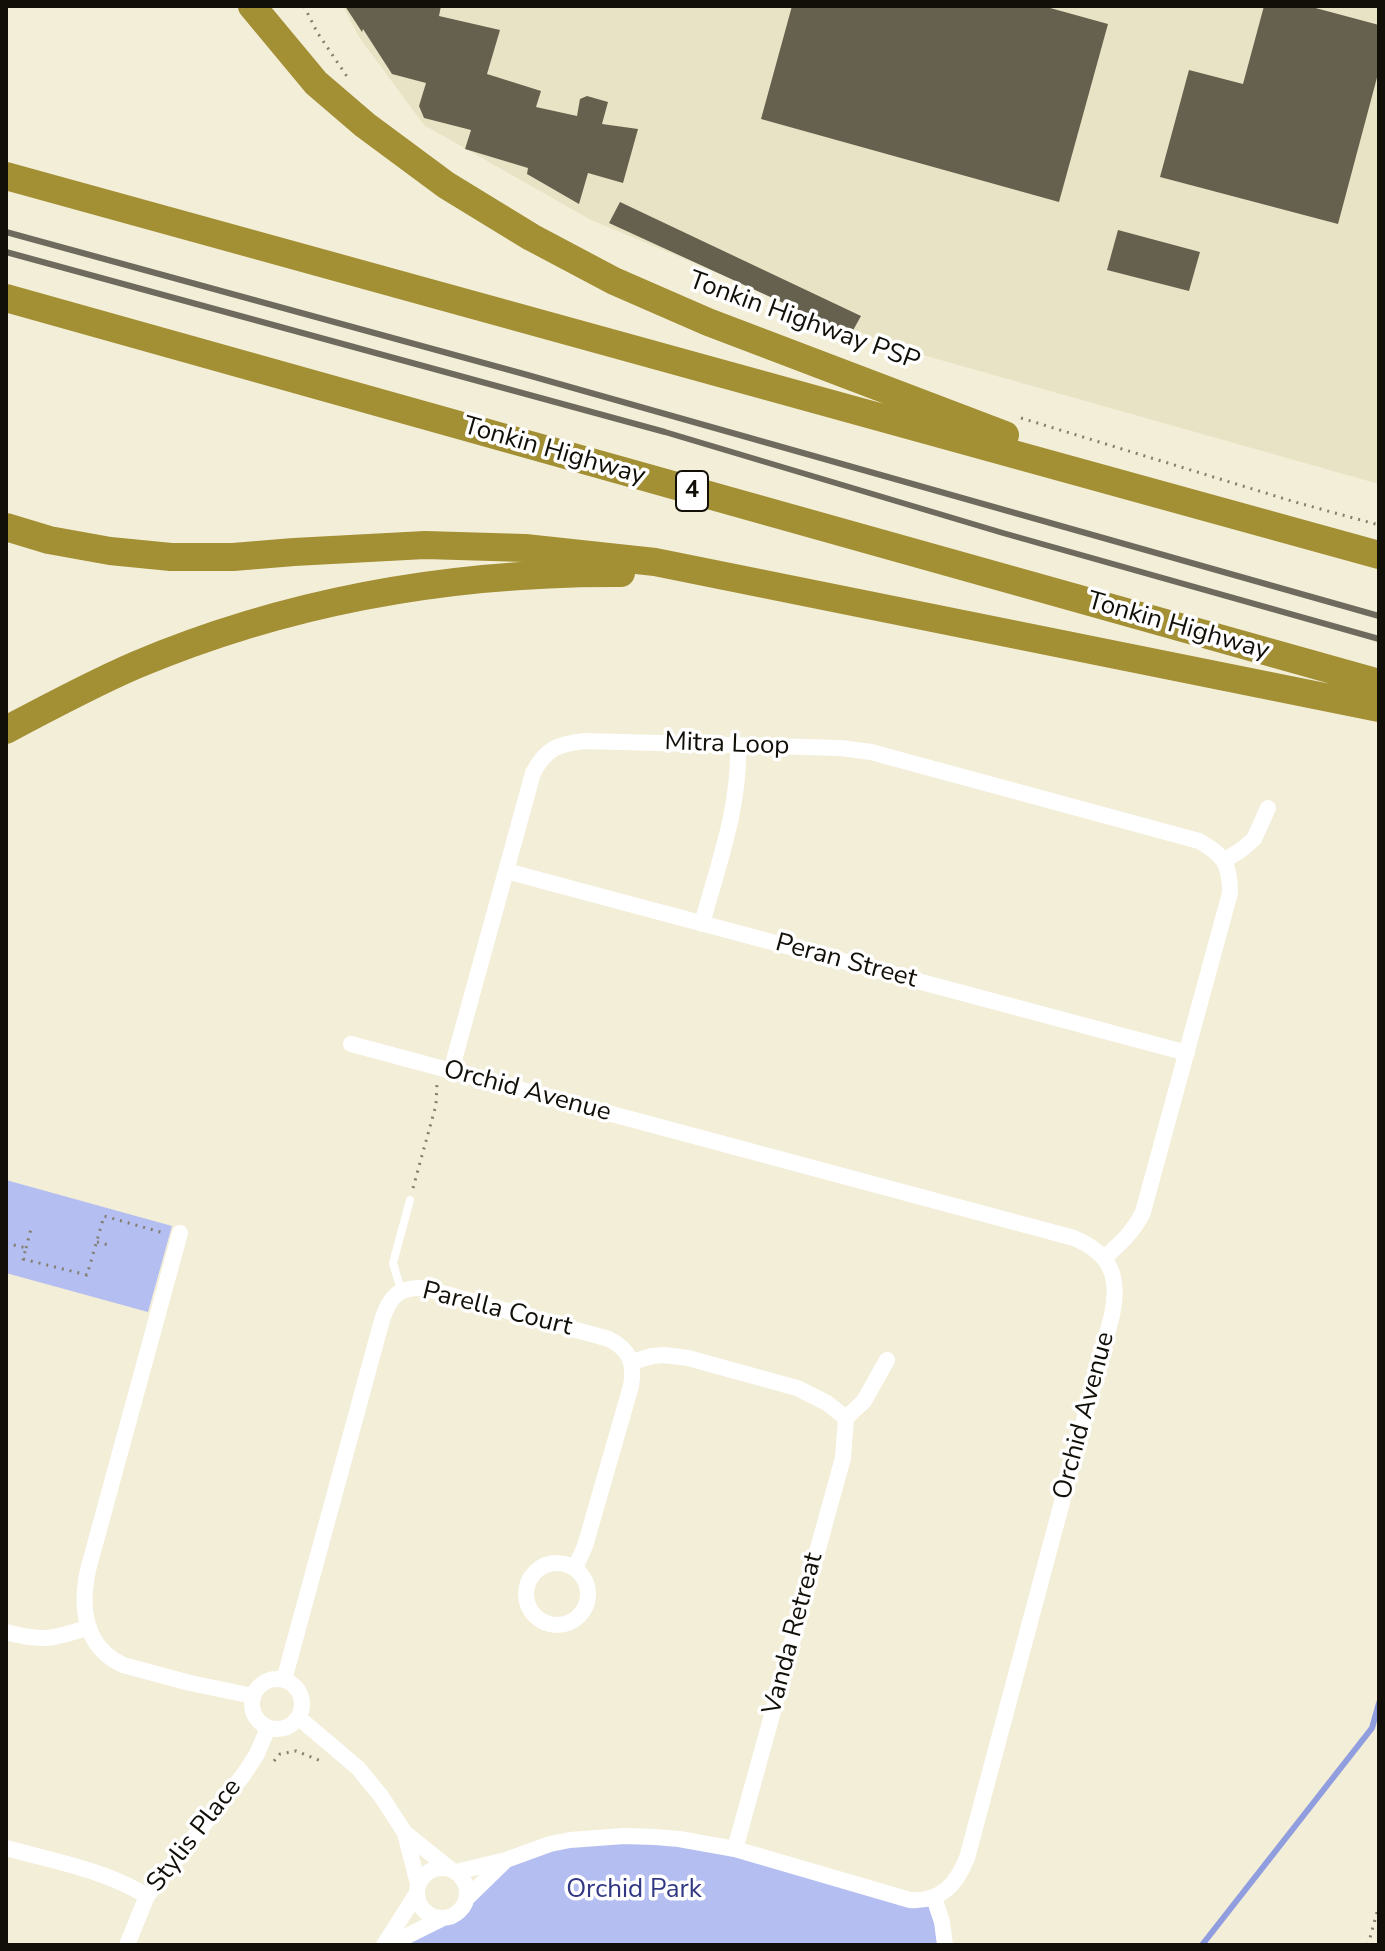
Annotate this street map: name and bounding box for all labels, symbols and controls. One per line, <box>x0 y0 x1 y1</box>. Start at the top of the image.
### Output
street label: Tonkin Highway PSP <box>684 266 924 378</box>
street label: Tonkin Highway <box>459 411 649 493</box>
road number: 4 <box>676 471 708 511</box>
street label: Tonkin Highway <box>1083 586 1273 668</box>
street label: Mitra Loop <box>664 727 790 763</box>
street label: Peran Street <box>772 928 920 996</box>
street label: Orchid Avenue <box>440 1055 614 1129</box>
street label: Parella Court <box>419 1276 575 1344</box>
street label: Orchid Avenue <box>1048 1329 1122 1503</box>
street label: Vanda Retreat <box>757 1550 831 1718</box>
street label: Stylis Place <box>141 1773 249 1899</box>
park label: Orchid Park <box>566 1875 702 1907</box>

